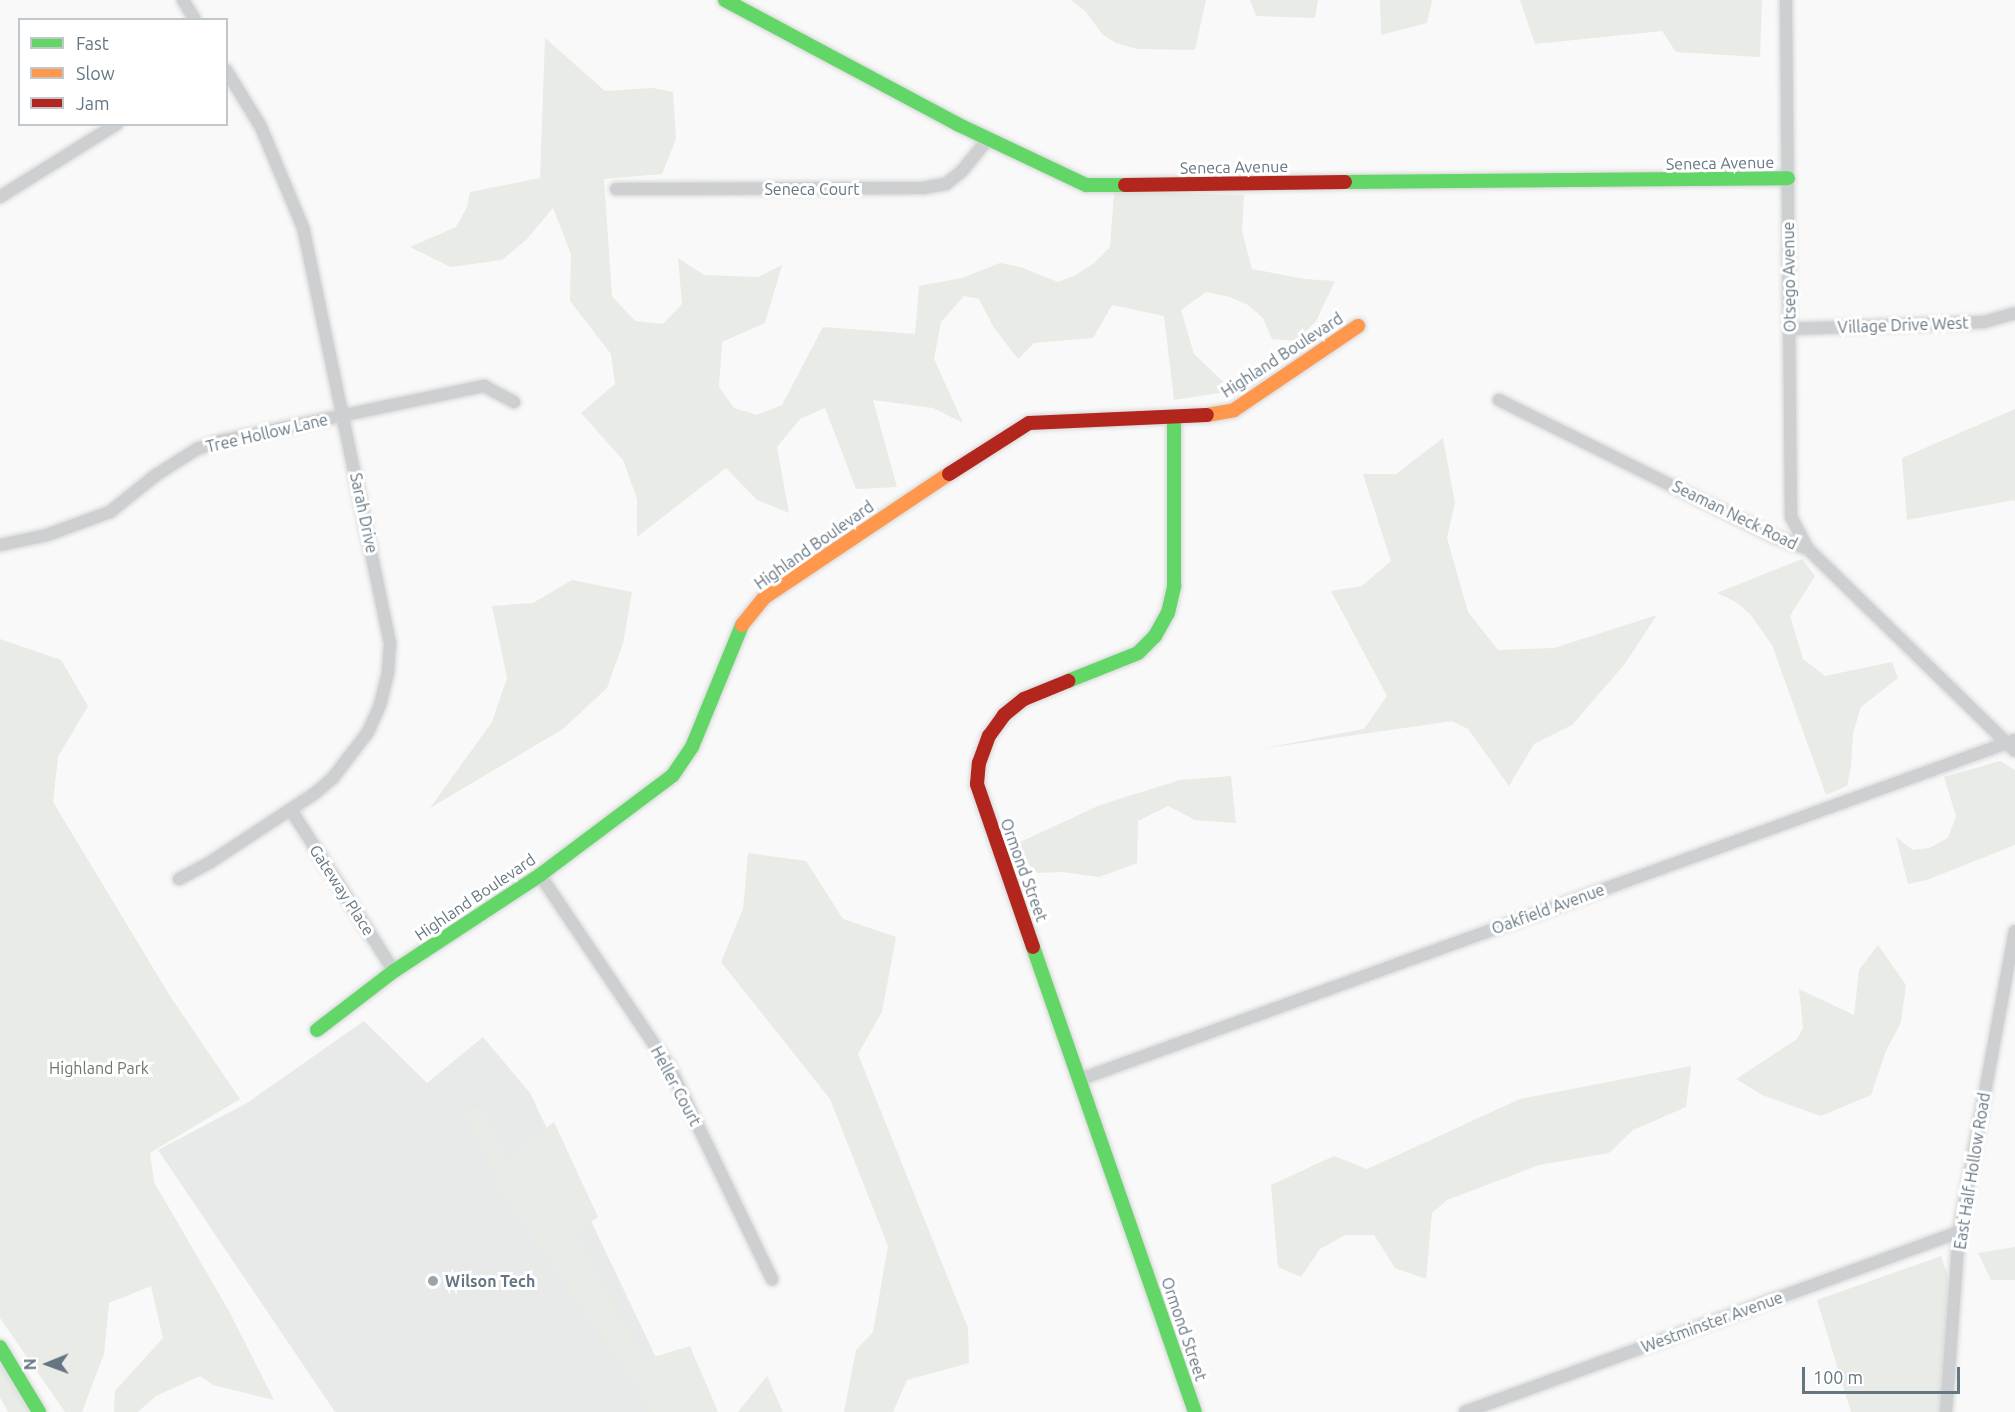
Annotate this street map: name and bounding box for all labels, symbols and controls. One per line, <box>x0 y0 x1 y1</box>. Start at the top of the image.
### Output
legend <box>18 18 228 126</box>
text: Fast <box>76 33 109 53</box>
text: Slow <box>76 63 115 83</box>
text: Jam <box>76 93 110 113</box>
street label: Seneca Avenue <box>1666 152 1774 174</box>
street label: Seneca Avenue <box>1180 156 1288 178</box>
street label: Seneca Court <box>764 179 860 199</box>
street label: Otsego Avenue <box>1778 222 1800 332</box>
street label: Highland Boulevard <box>1218 309 1346 401</box>
street label: Village Drive West <box>1837 313 1969 337</box>
street label: Tree Hollow Lane <box>204 410 330 456</box>
street label: Sarah Drive <box>346 471 382 555</box>
street label: Seaman Neck Road <box>1669 476 1801 554</box>
street label: Highland Boulevard <box>751 497 877 593</box>
street label: Ormond Street <box>996 816 1052 924</box>
street label: Gateway Place <box>306 841 378 939</box>
street label: Highland Boulevard <box>411 850 539 944</box>
street label: Oakfield Avenue <box>1489 880 1607 938</box>
street label: Heller Court <box>647 1043 705 1129</box>
park label: Highland Park <box>49 1058 149 1078</box>
street label: East Half Hollow Road <box>1950 1091 1994 1251</box>
place label: Wilson Tech <box>445 1271 535 1291</box>
marker: Wilson Tech <box>426 1274 440 1288</box>
street label: Ormond Street <box>1157 1275 1211 1383</box>
street label: Westminster Avenue <box>1639 1287 1785 1357</box>
north arrow <box>18 1334 78 1394</box>
scale bar <box>1805 1355 1962 1393</box>
text: N <box>21 1358 39 1370</box>
text: 100 m <box>1813 1367 1863 1387</box>

